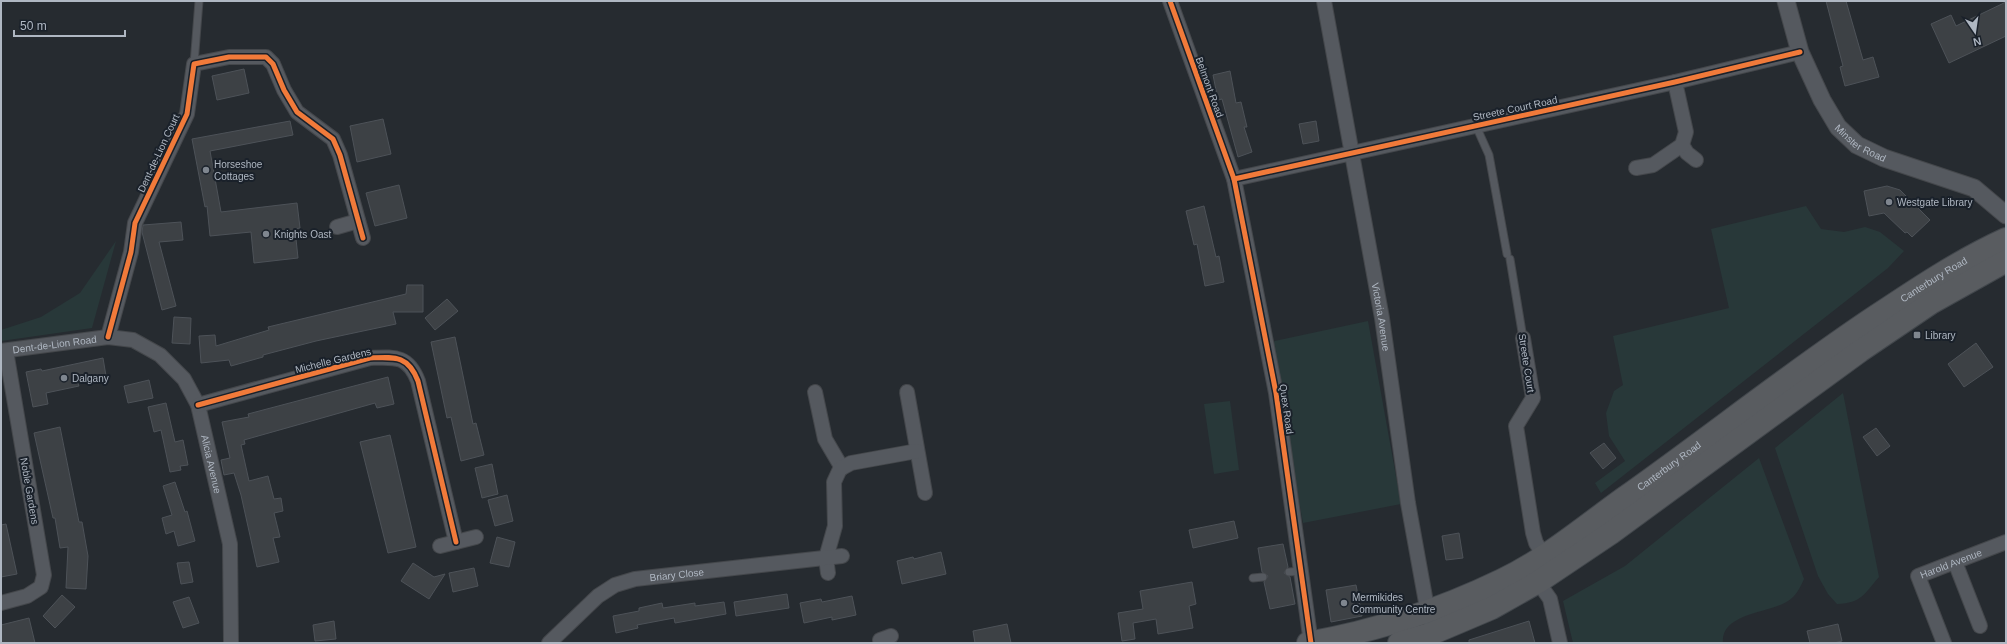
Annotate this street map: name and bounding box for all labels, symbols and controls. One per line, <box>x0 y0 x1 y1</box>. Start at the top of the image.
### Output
scale bar <box>14 12 125 38</box>
north arrow <box>1955 12 1995 52</box>
text: 50 m <box>20 19 47 33</box>
text: N <box>1972 35 1982 48</box>
street label: Belmont Road <box>1194 56 1226 119</box>
street label: Streete Court Road <box>1472 94 1558 123</box>
street label: Dent-de-Lion Court <box>135 112 182 194</box>
street label: Minster Road <box>1833 122 1888 164</box>
place label: Horseshoe Cottages <box>214 159 263 182</box>
marker: Horseshoe Cottages <box>201 165 211 175</box>
marker: Westgate Library <box>1884 197 1894 207</box>
place label: Westgate Library <box>1897 197 1972 208</box>
marker: Knights Oast <box>261 229 271 239</box>
place label: Knights Oast <box>274 229 331 240</box>
street label: Canterbury Road <box>1898 255 1969 304</box>
street label: Victoria Avenue <box>1370 282 1392 352</box>
marker: Library <box>1912 330 1922 340</box>
place label: Library <box>1925 330 1956 341</box>
street label: Streete Court <box>1516 333 1537 394</box>
street label: Dent-de-Lion Road <box>12 334 97 355</box>
street label: Michelle Gardens <box>294 346 372 375</box>
marker: Dalgany <box>59 373 69 383</box>
place label: Dalgany <box>72 373 109 384</box>
street label: Quex Road <box>1278 383 1295 435</box>
street label: Alicia Avenue <box>199 434 223 495</box>
street label: Canterbury Road <box>1635 439 1703 493</box>
street label: Noble Gardens <box>18 457 41 525</box>
street label: Harold Avenue <box>1918 547 1984 581</box>
street label: Briary Close <box>649 566 705 583</box>
place label: Mermikides Community Centre <box>1352 592 1436 615</box>
marker: Mermikides Community Centre <box>1339 598 1349 608</box>

